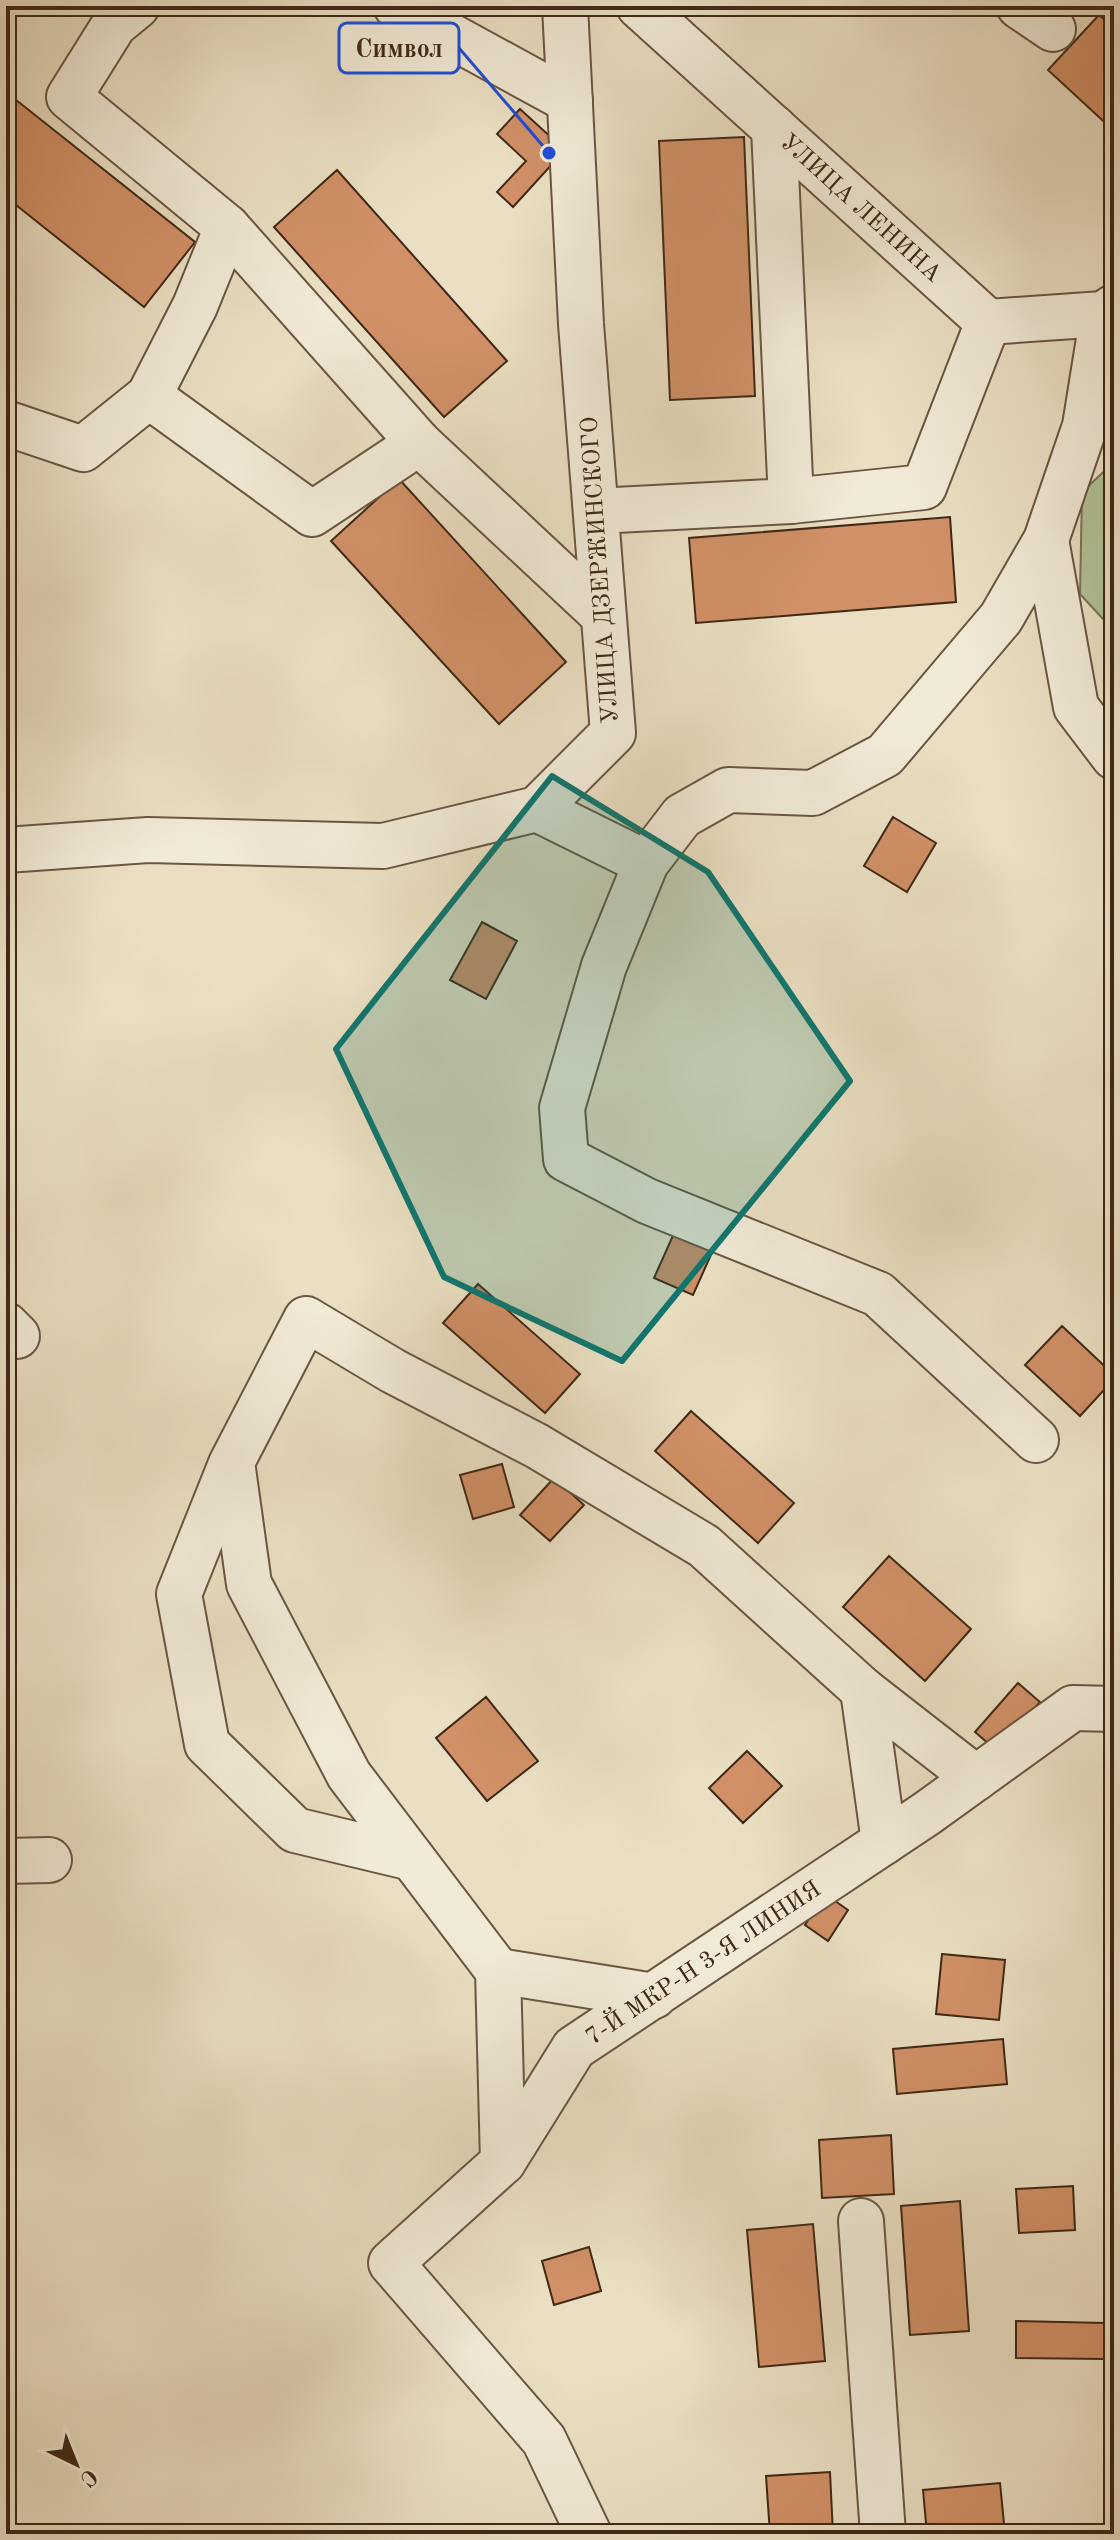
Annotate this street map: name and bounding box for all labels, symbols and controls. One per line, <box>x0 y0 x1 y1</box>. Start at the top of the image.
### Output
callout: Символ <box>339 23 459 73</box>
text: Символ <box>355 37 443 63</box>
street label: УЛИЦА ЛЕНИНА <box>775 130 945 287</box>
street label: УЛИЦА ДЗЕРЖИНСКОГО <box>578 416 624 724</box>
street label: 7-Й МКР-Н 3-Я ЛИНИЯ <box>582 1877 826 2051</box>
north arrow <box>36 2424 116 2504</box>
text: С <box>75 2464 101 2490</box>

